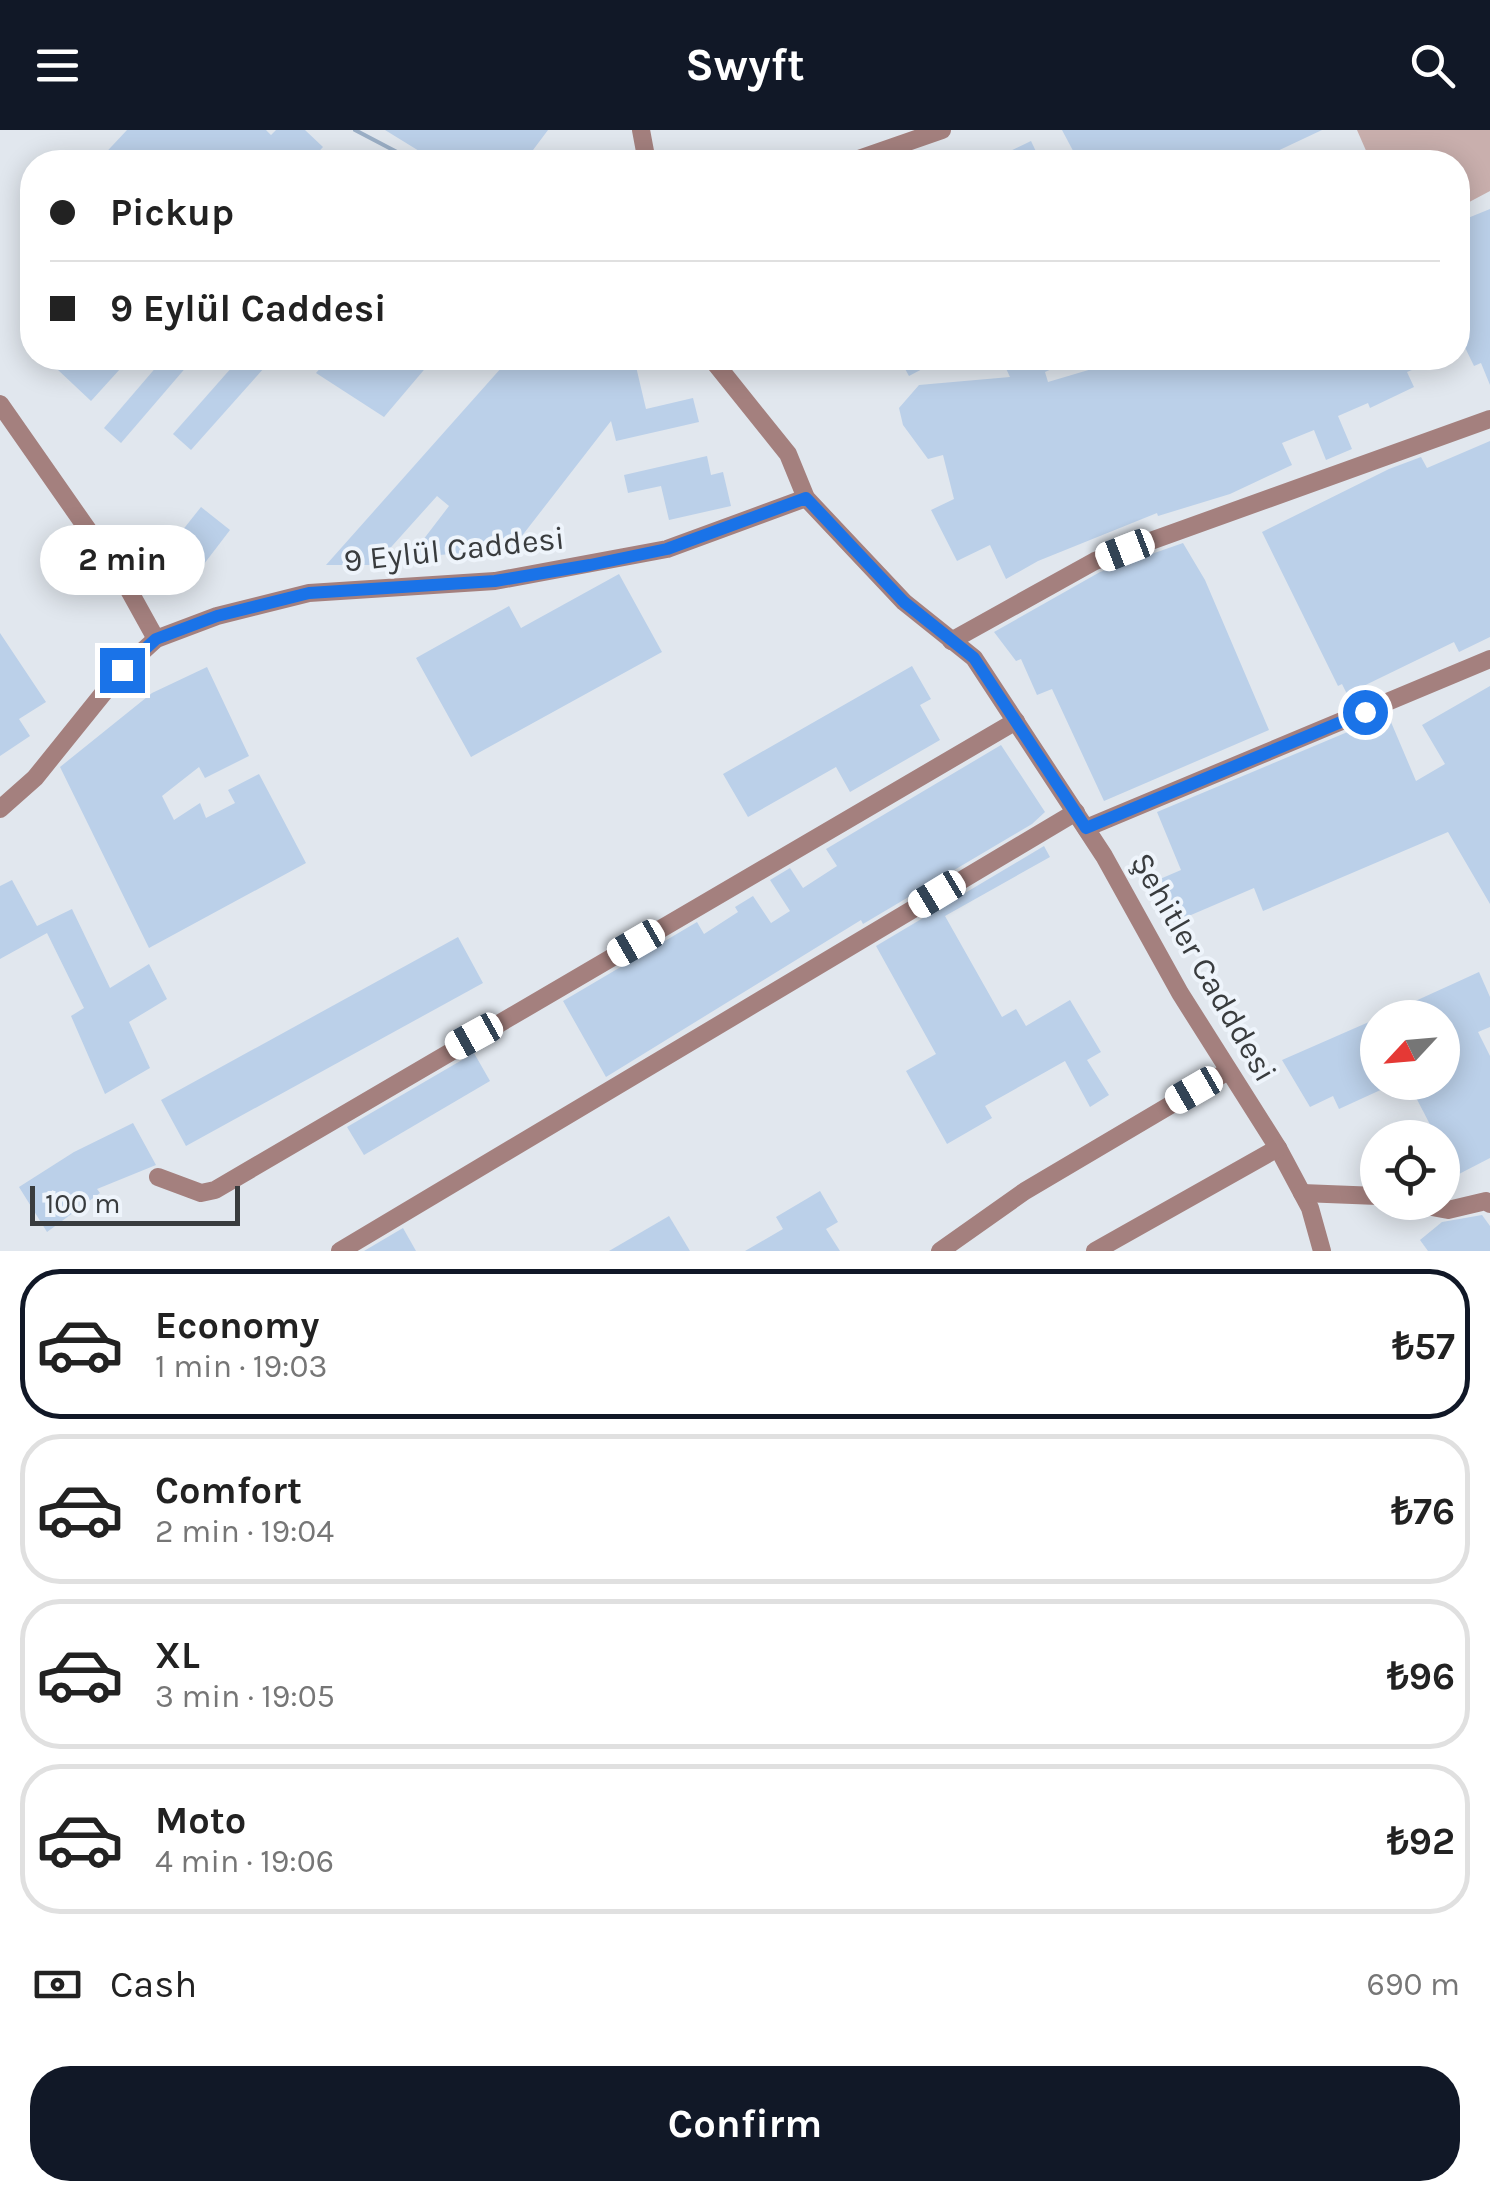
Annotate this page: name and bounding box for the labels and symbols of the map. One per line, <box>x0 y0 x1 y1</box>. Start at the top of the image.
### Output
street label: 9 Eylül Caddesi <box>342 520 566 579</box>
callout: 2 min <box>39 525 204 595</box>
car <box>1092 525 1158 575</box>
route end <box>100 648 145 693</box>
route start <box>1343 690 1388 735</box>
street label: Şehitler Cadddesi <box>1123 846 1284 1088</box>
car <box>904 866 970 922</box>
car <box>603 915 669 971</box>
north arrow <box>1360 1000 1460 1100</box>
car <box>440 1008 508 1064</box>
car <box>1161 1062 1227 1118</box>
scale bar <box>30 1181 240 1226</box>

